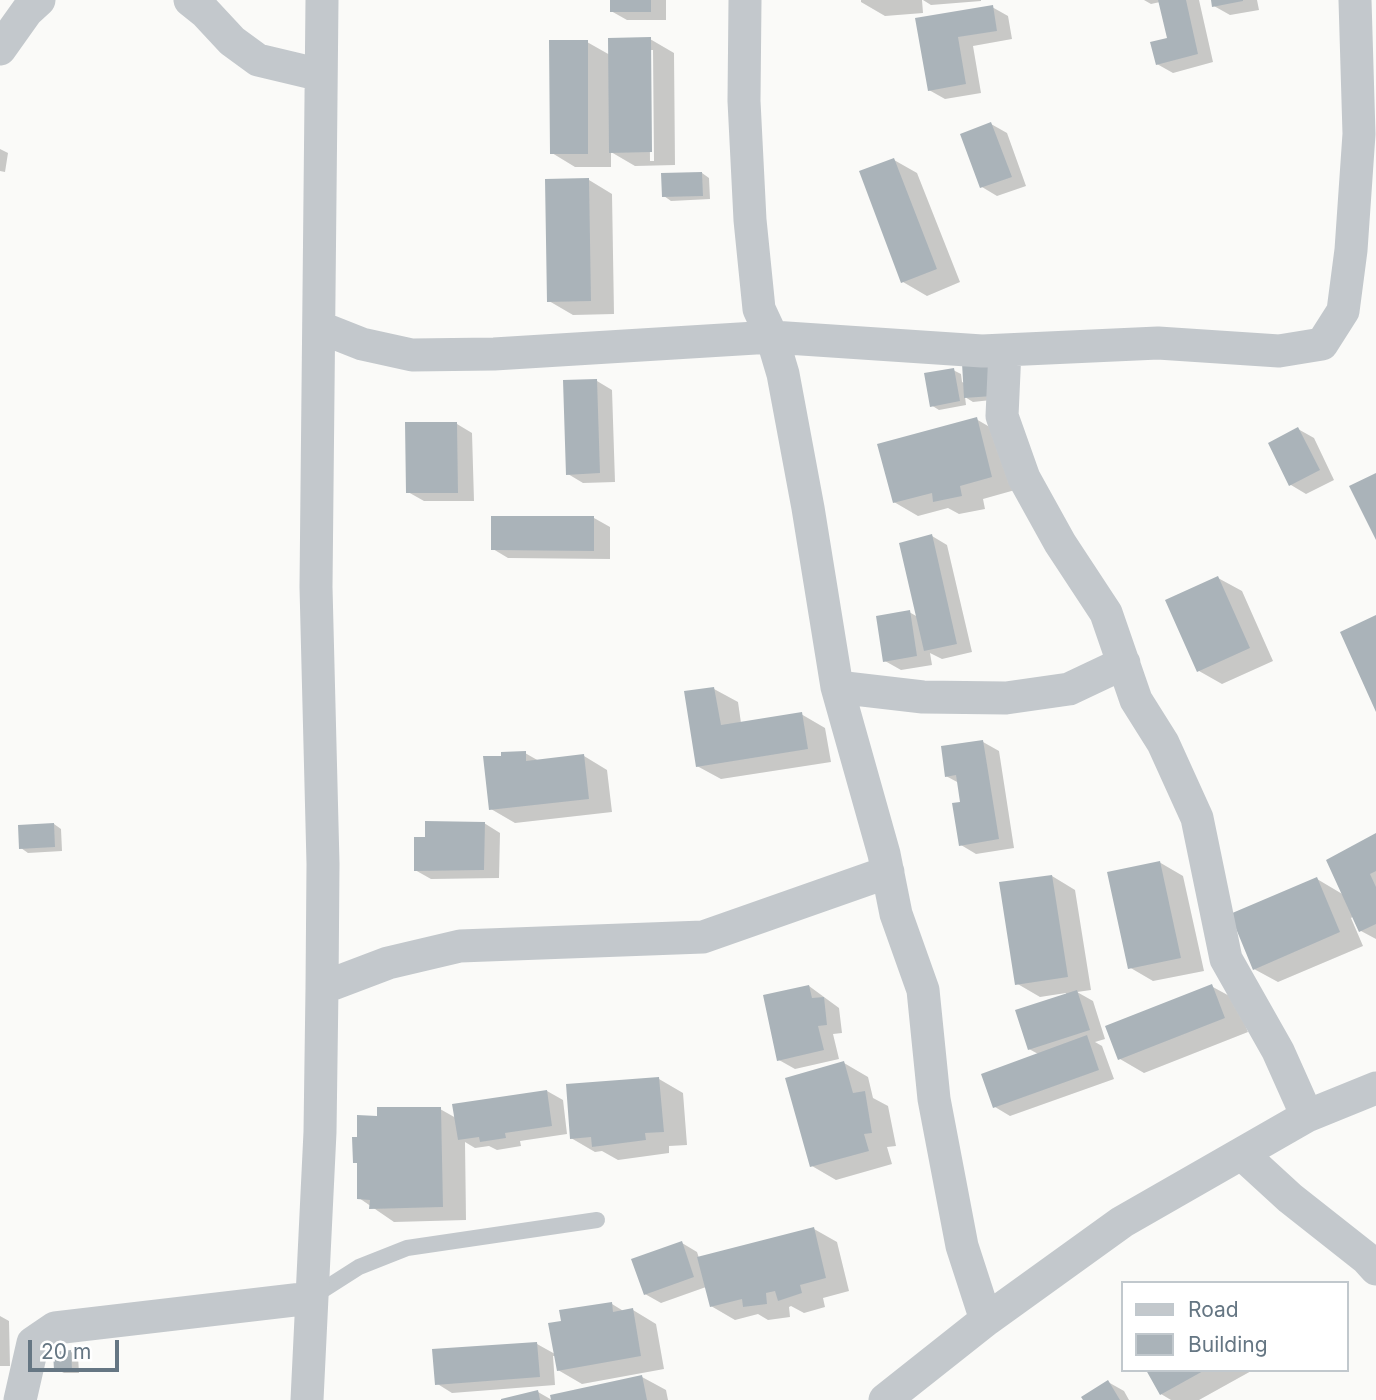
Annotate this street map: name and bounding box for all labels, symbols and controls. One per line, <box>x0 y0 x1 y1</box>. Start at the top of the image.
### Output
legend <box>1120 1281 1348 1372</box>
text: Road <box>1188 1297 1239 1322</box>
scale bar <box>32 1326 122 1370</box>
text: Building <box>1188 1332 1268 1357</box>
text: 20 m <box>41 1339 91 1364</box>

